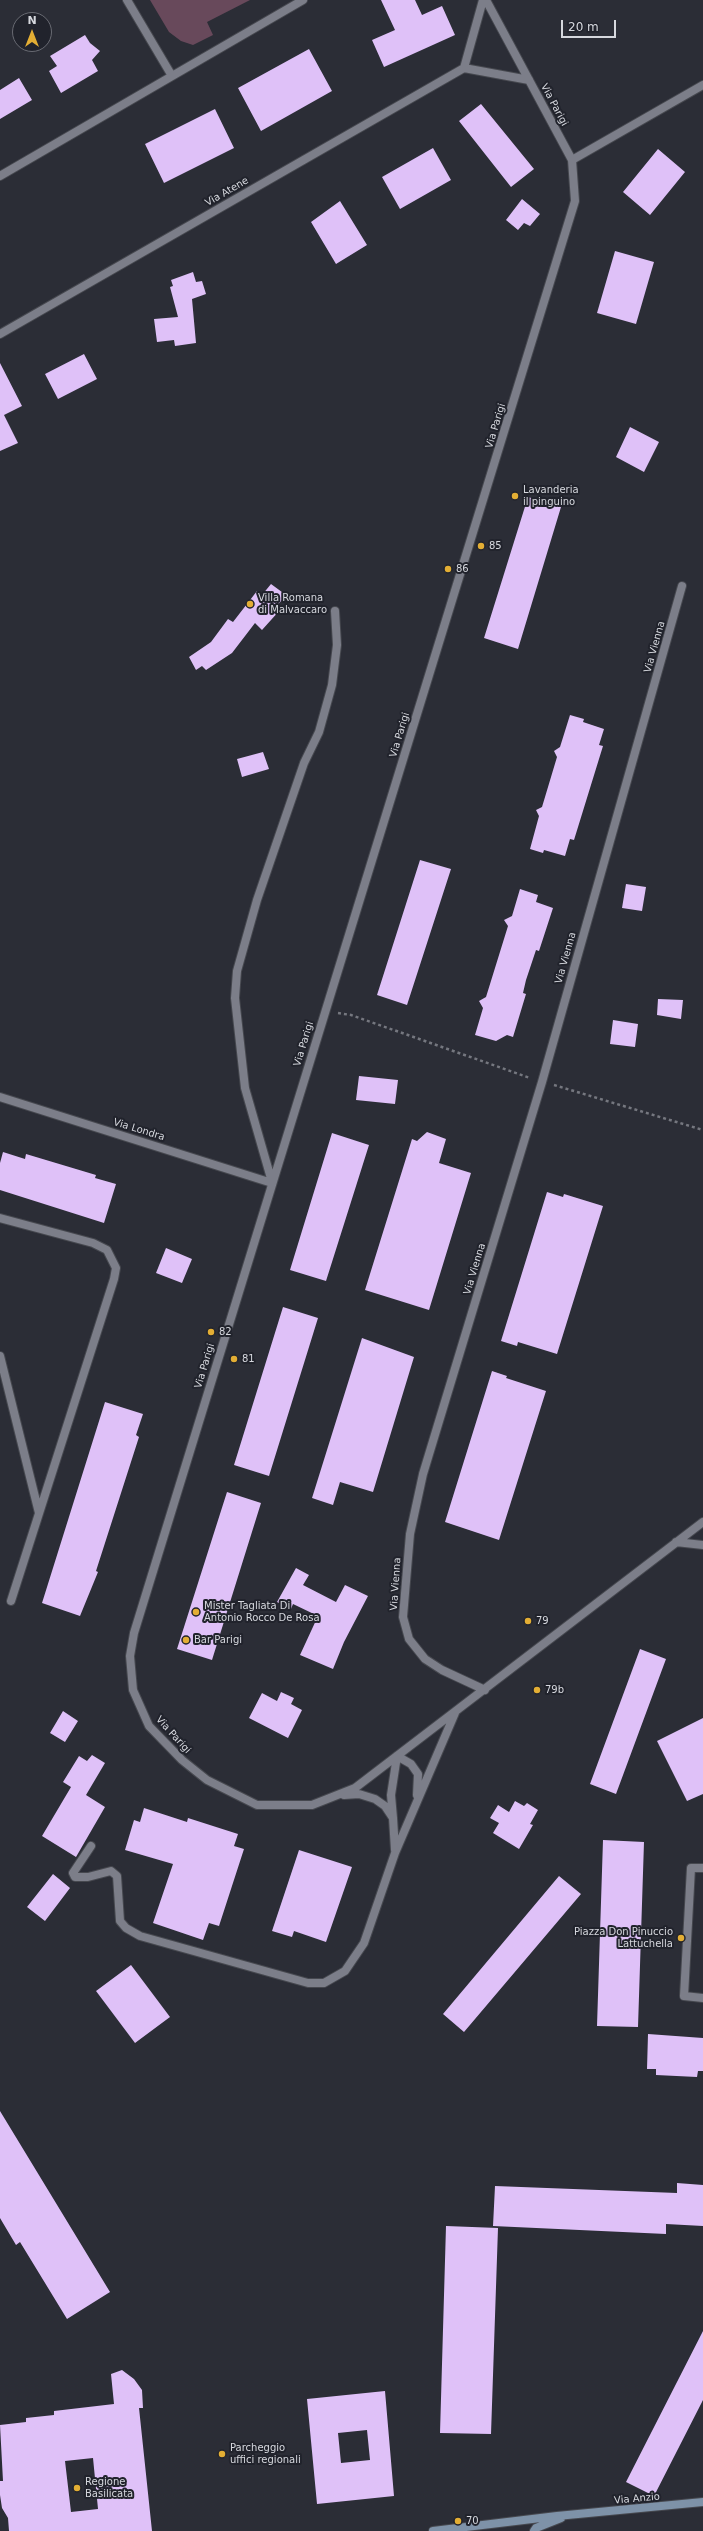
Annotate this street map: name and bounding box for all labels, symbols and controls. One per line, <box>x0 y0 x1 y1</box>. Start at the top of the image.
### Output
north arrow <box>12 12 52 52</box>
scale bar <box>563 12 618 38</box>
text: N <box>27 14 37 27</box>
text: 20 m <box>568 20 599 34</box>
street label: Via Parigi <box>538 82 570 128</box>
street label: Via Atene <box>203 175 251 209</box>
street label: Via Parigi <box>483 402 509 450</box>
place label: Lavanderia il pinguino <box>523 484 579 508</box>
marker: Lavanderia il pinguino <box>510 491 520 501</box>
place label: 85 <box>489 540 502 552</box>
marker: 85 <box>476 541 486 551</box>
place label: 86 <box>456 563 469 575</box>
marker: 86 <box>443 564 453 574</box>
place label: Villa Romana di Malvaccaro <box>258 592 327 616</box>
marker: Villa Romana di Malvaccaro <box>245 599 255 609</box>
street label: Via Vienna <box>642 620 668 674</box>
street label: Via Parigi <box>387 711 413 759</box>
street label: Via Vienna <box>553 931 579 985</box>
street label: Via Parigi <box>291 1020 317 1068</box>
street label: Via Londra <box>112 1116 166 1144</box>
street label: Via Vienna <box>462 1242 488 1296</box>
place label: 82 <box>219 1326 232 1338</box>
marker: 82 <box>206 1327 216 1337</box>
street label: Via Parigi <box>192 1342 218 1390</box>
place label: 81 <box>242 1353 255 1365</box>
marker: 81 <box>229 1354 239 1364</box>
street label: Via Vienna <box>388 1557 404 1611</box>
place label: Mister Tagliata Di Antonio Rocco De Rosa <box>204 1600 320 1624</box>
marker: Mister Tagliata Di Antonio Rocco De Rosa <box>191 1607 201 1617</box>
place label: 79 <box>536 1615 549 1627</box>
marker: 79 <box>523 1616 533 1626</box>
place label: Bar Parigi <box>194 1634 242 1646</box>
marker: Bar Parigi <box>181 1635 191 1645</box>
place label: 79b <box>545 1684 564 1696</box>
marker: 79b <box>532 1685 542 1695</box>
street label: Via Parigi <box>153 1714 193 1756</box>
place label: Piazza Don Pinuccio Lattuchella <box>574 1926 673 1950</box>
marker: Piazza Don Pinuccio Lattuchella <box>676 1933 686 1943</box>
place label: Parcheggio uffici regionali <box>230 2442 301 2466</box>
marker: Parcheggio uffici regionali <box>217 2449 227 2459</box>
place label: Regione Basilicata <box>85 2476 133 2500</box>
marker: Regione Basilicata <box>72 2483 82 2493</box>
street label: Via Anzio <box>614 2491 660 2507</box>
place label: 70 <box>466 2515 479 2527</box>
marker: 70 <box>453 2516 463 2526</box>

